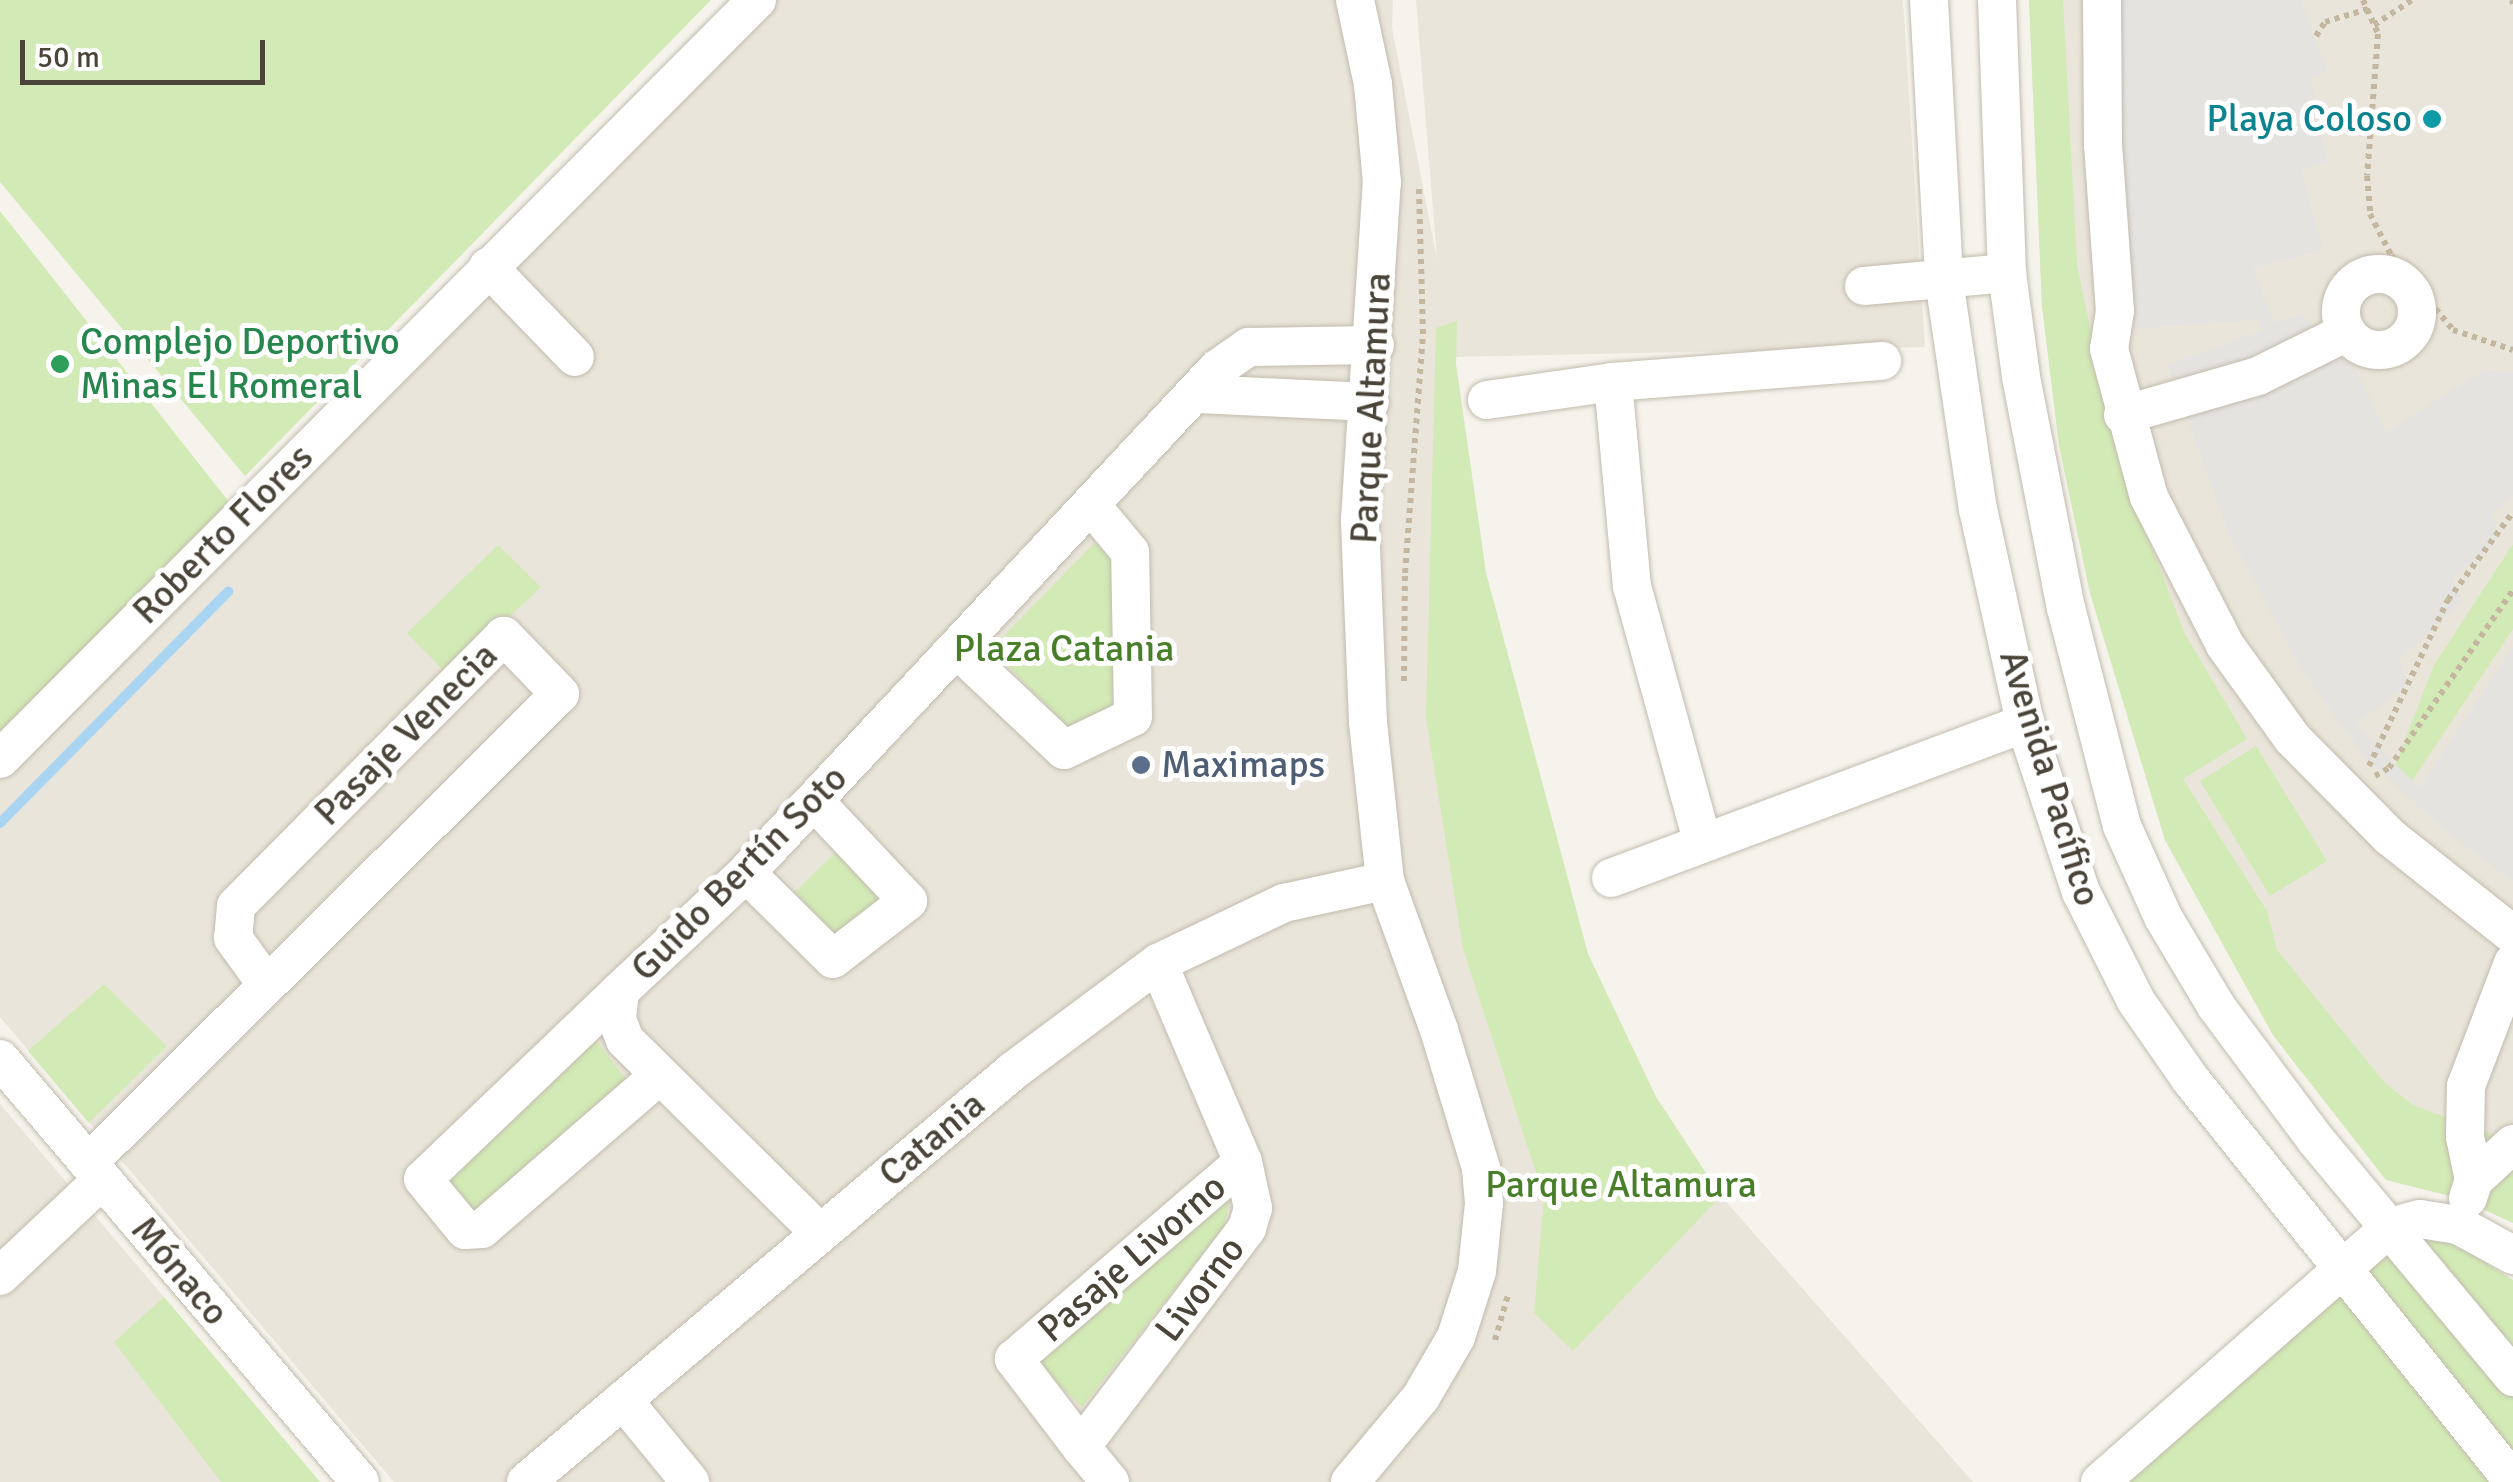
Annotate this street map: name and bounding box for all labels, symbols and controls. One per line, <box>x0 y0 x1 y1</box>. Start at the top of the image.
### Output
scale bar <box>25 20 270 82</box>
text: 50 m <box>37 39 100 76</box>
place label: Playa Coloso <box>2206 96 2412 142</box>
marker: Playa Coloso <box>2421 108 2443 130</box>
street label: Parque Altamura <box>1341 271 1401 545</box>
place label: Complejo Deportivo Minas El Romeral <box>80 319 400 408</box>
marker: Complejo Deportivo Minas El Romeral <box>49 353 71 375</box>
street label: Roberto Flores <box>123 434 323 634</box>
park label: Plaza Catania <box>953 626 1175 672</box>
street label: Pasaje Venecia <box>305 633 507 835</box>
street label: Avenida Pacífico <box>1989 645 2111 911</box>
place label: Maximaps <box>1161 742 1325 788</box>
marker: Maximaps <box>1130 754 1152 776</box>
street label: Guido Bertín Soto <box>622 756 856 990</box>
street label: Catania <box>870 1082 994 1196</box>
park label: Parque Altamura <box>1485 1162 1757 1208</box>
street label: Pasaje Livorno <box>1029 1164 1235 1352</box>
street label: Mónaco <box>121 1207 239 1335</box>
street label: Livorno <box>1146 1227 1254 1351</box>

